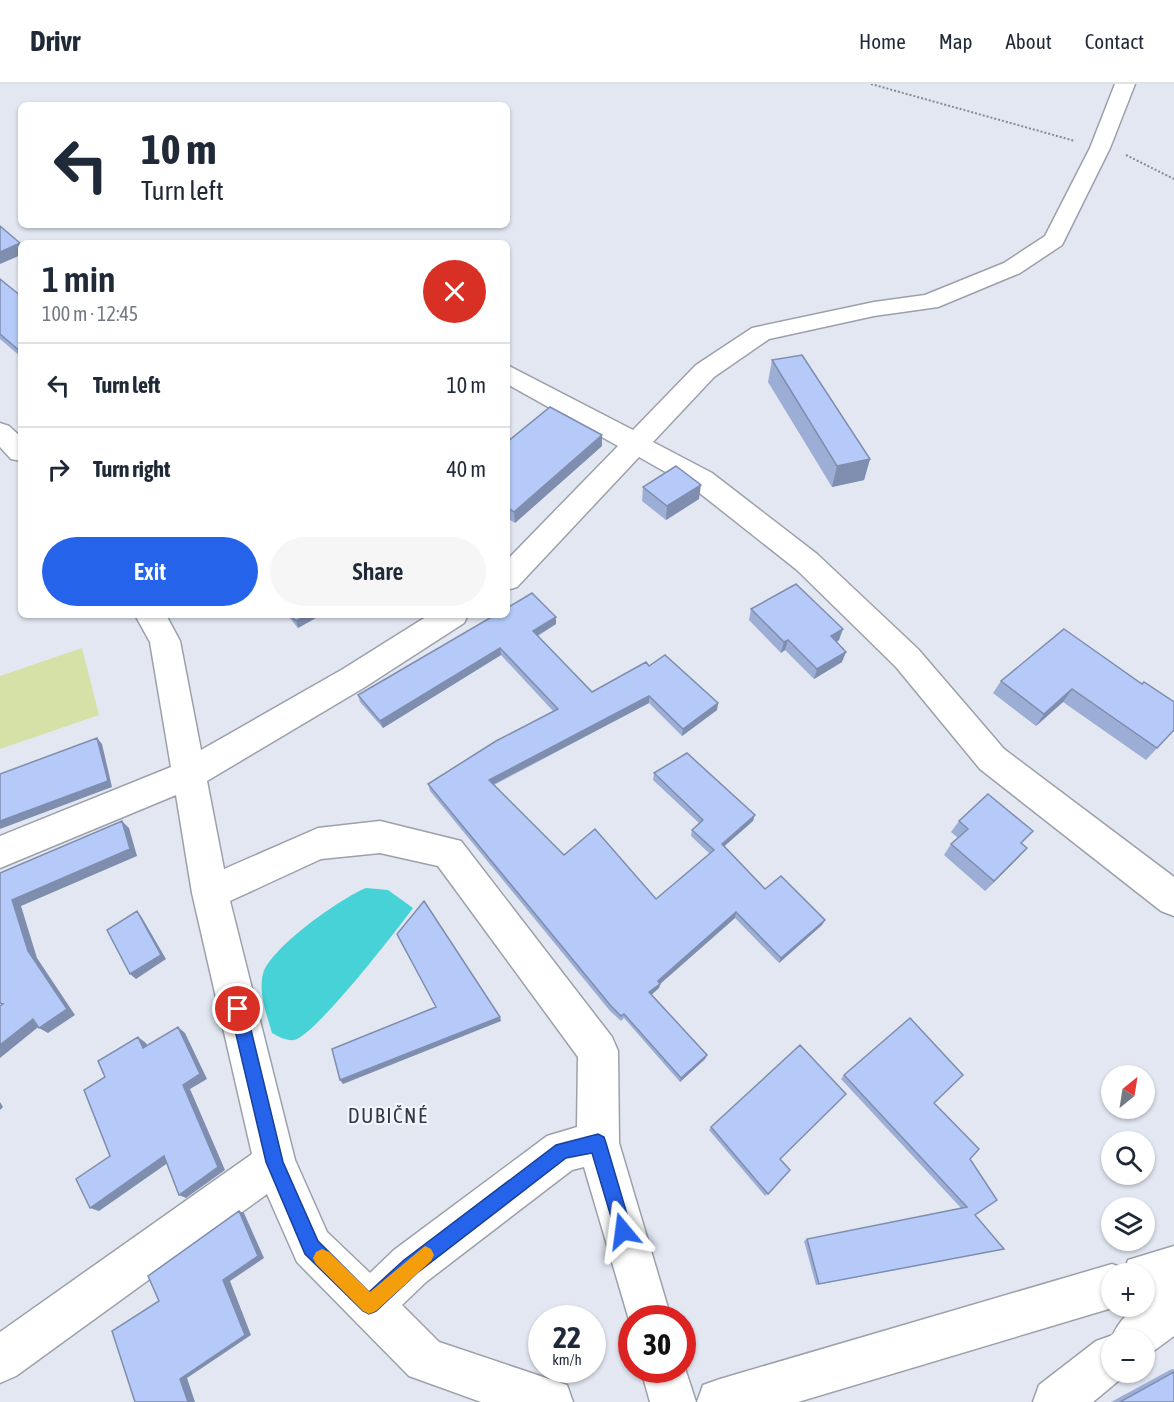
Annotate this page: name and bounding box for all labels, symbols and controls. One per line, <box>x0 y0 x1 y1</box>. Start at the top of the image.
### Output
text: Drivr <box>30 25 80 57</box>
text: Home <box>859 29 906 53</box>
text: Map <box>939 29 973 53</box>
text: About <box>1006 29 1052 53</box>
text: Contact <box>1085 29 1144 53</box>
text: 10 m <box>141 125 216 173</box>
icon: left <box>42 126 120 204</box>
text: Turn left <box>141 175 224 206</box>
text: 1 min <box>42 258 116 300</box>
button: close <box>423 260 486 323</box>
text: 100 m · 12:45 <box>42 302 138 325</box>
icon: left <box>42 369 75 402</box>
text: Turn left <box>93 372 160 398</box>
text: 10 m <box>446 372 486 398</box>
icon: right <box>42 453 75 486</box>
text: Turn right <box>93 456 170 482</box>
text: 40 m <box>446 456 486 482</box>
button: Exit <box>42 537 258 606</box>
button: Share <box>270 537 486 606</box>
pin <box>212 983 263 1034</box>
icon: arrive <box>221 992 254 1025</box>
north arrow <box>1101 1065 1155 1119</box>
map controls <box>1101 1065 1155 1383</box>
district label: DUBIČNÉ <box>348 1103 428 1127</box>
button: search <box>1101 1131 1155 1185</box>
button: layers <box>1101 1197 1155 1251</box>
position arrow <box>591 1199 655 1263</box>
button: + <box>1101 1263 1155 1317</box>
speed limit sign: 30 <box>618 1305 696 1383</box>
text: 22 <box>553 1320 581 1354</box>
button: − <box>1101 1329 1155 1383</box>
text: km/h <box>552 1351 582 1368</box>

